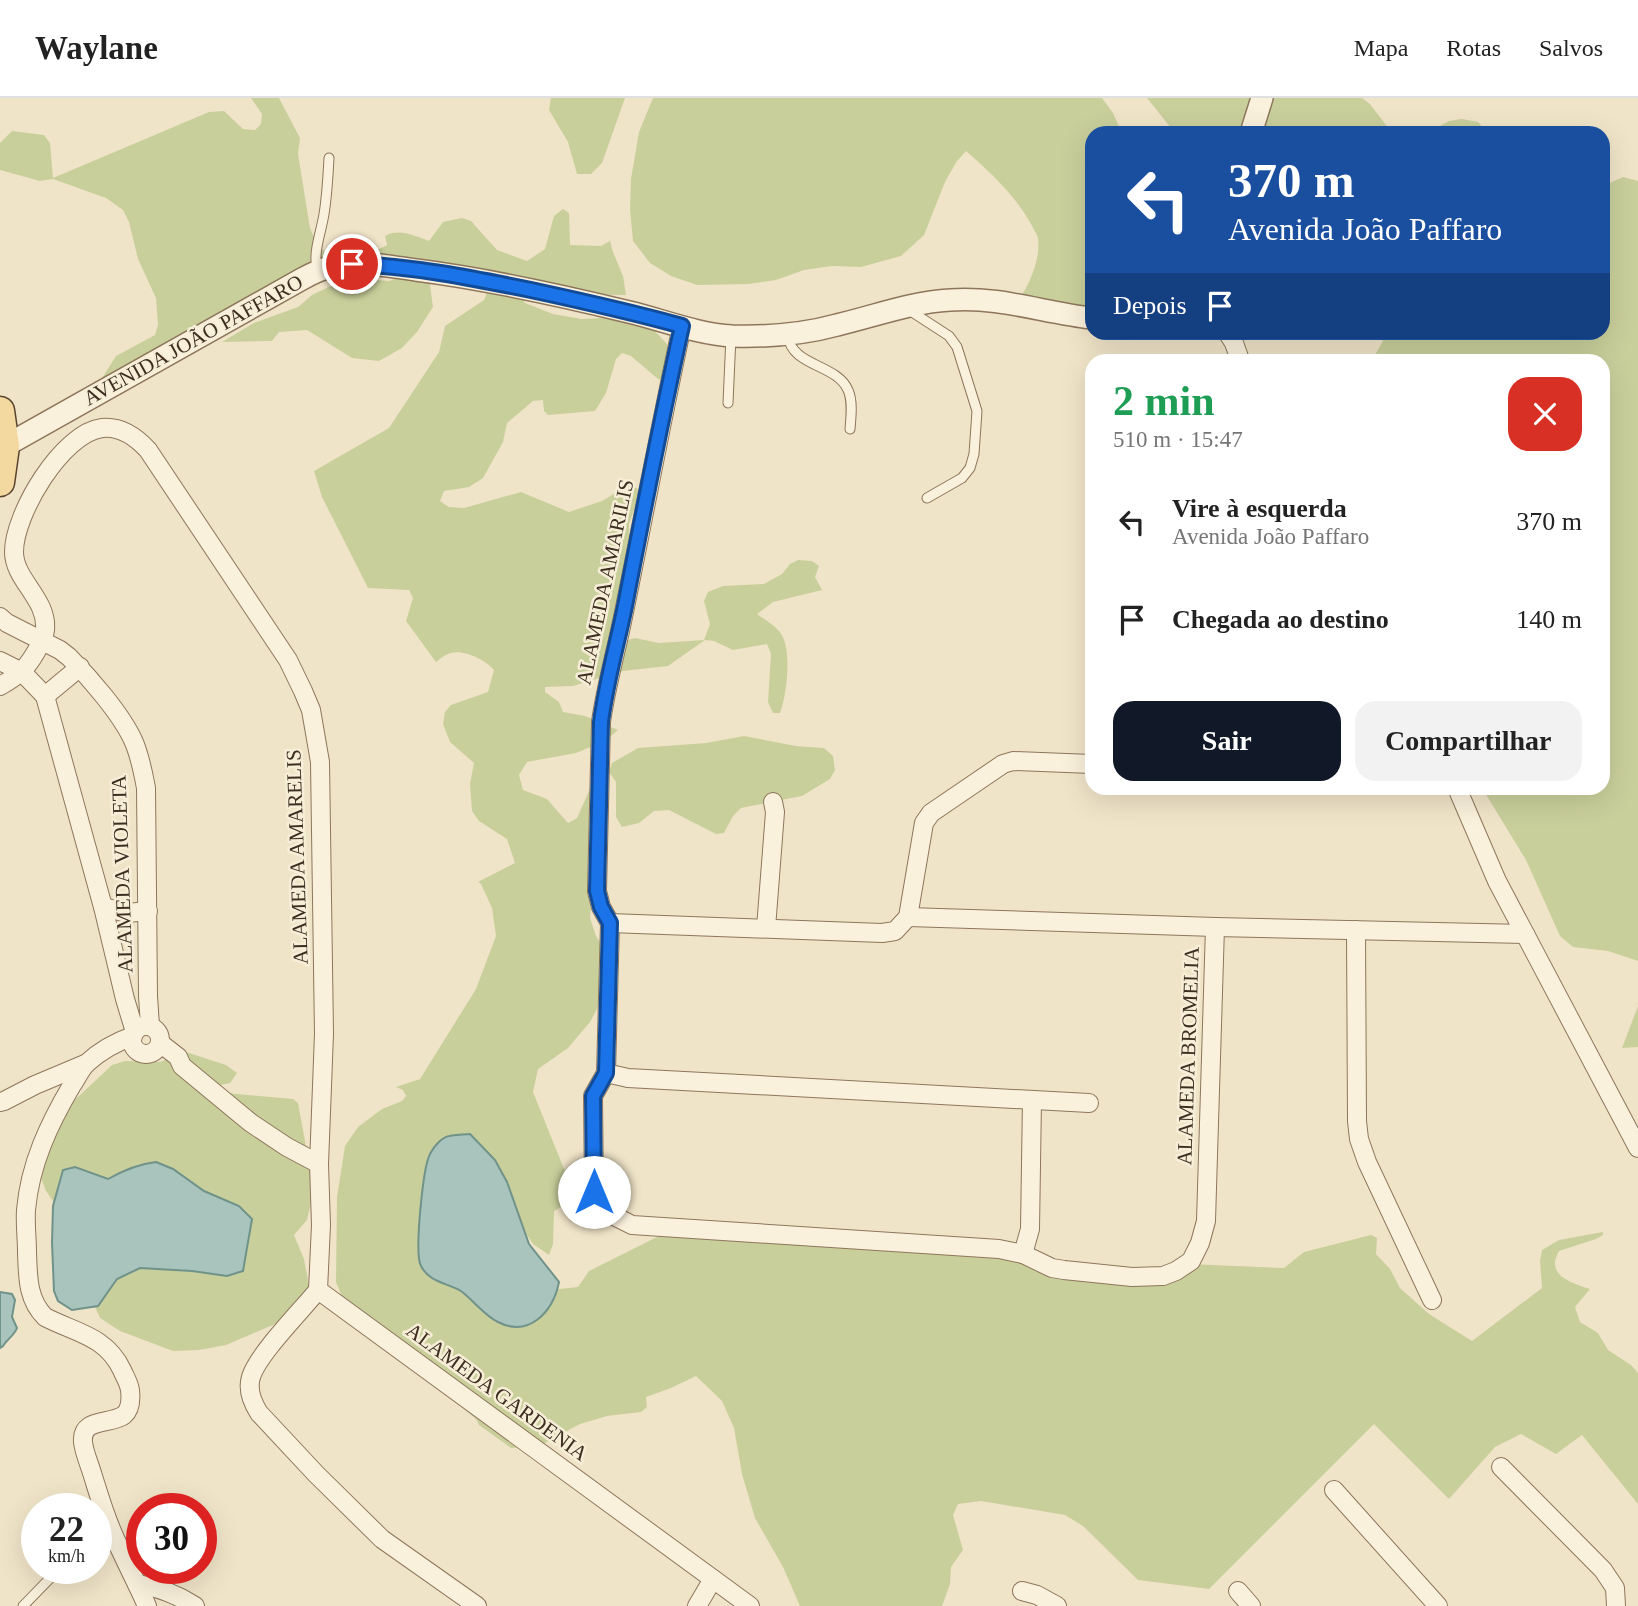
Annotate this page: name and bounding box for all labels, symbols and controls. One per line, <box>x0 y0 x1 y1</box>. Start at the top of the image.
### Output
text: Waylane <box>35 30 158 66</box>
text: Mapa <box>1354 35 1408 61</box>
text: Rotas <box>1446 35 1501 61</box>
text: Salvos <box>1539 35 1603 61</box>
text: 370 m <box>1228 153 1355 208</box>
icon: left <box>1113 154 1204 245</box>
text: Avenida João Paffaro <box>1228 211 1502 247</box>
pin <box>322 234 382 294</box>
icon: arrive <box>333 245 371 283</box>
street label: AVENIDA JOÃO PAFFARO <box>79 270 307 410</box>
icon: arrive <box>1201 287 1239 325</box>
text: Depois <box>1113 291 1187 320</box>
button: close <box>1508 377 1582 451</box>
text: 2 min <box>1113 378 1215 424</box>
text: 510 m · 15:47 <box>1113 427 1243 452</box>
street label: ALAMEDA AMARILIS <box>571 477 639 687</box>
text: Vire à esquerda <box>1172 494 1347 523</box>
icon: left <box>1113 503 1151 541</box>
text: 370 m <box>1516 507 1582 536</box>
text: Avenida João Paffaro <box>1172 524 1369 549</box>
icon: arrive <box>1113 601 1151 639</box>
text: Chegada ao destino <box>1172 605 1389 634</box>
text: 140 m <box>1516 605 1582 634</box>
button: Sair <box>1113 701 1341 781</box>
button: Compartilhar <box>1355 701 1582 781</box>
street label: ALAMEDA AMARELIS <box>281 749 313 965</box>
street label: ALAMEDA VIOLETA <box>107 774 137 973</box>
street label: ALAMEDA BROMELIA <box>1172 945 1204 1166</box>
position arrow <box>557 1155 631 1229</box>
street label: ALAMEDA GARDENIA <box>401 1318 593 1466</box>
speed limit sign: 30 <box>126 1493 217 1584</box>
text: 22 <box>49 1510 84 1549</box>
text: km/h <box>48 1546 85 1566</box>

